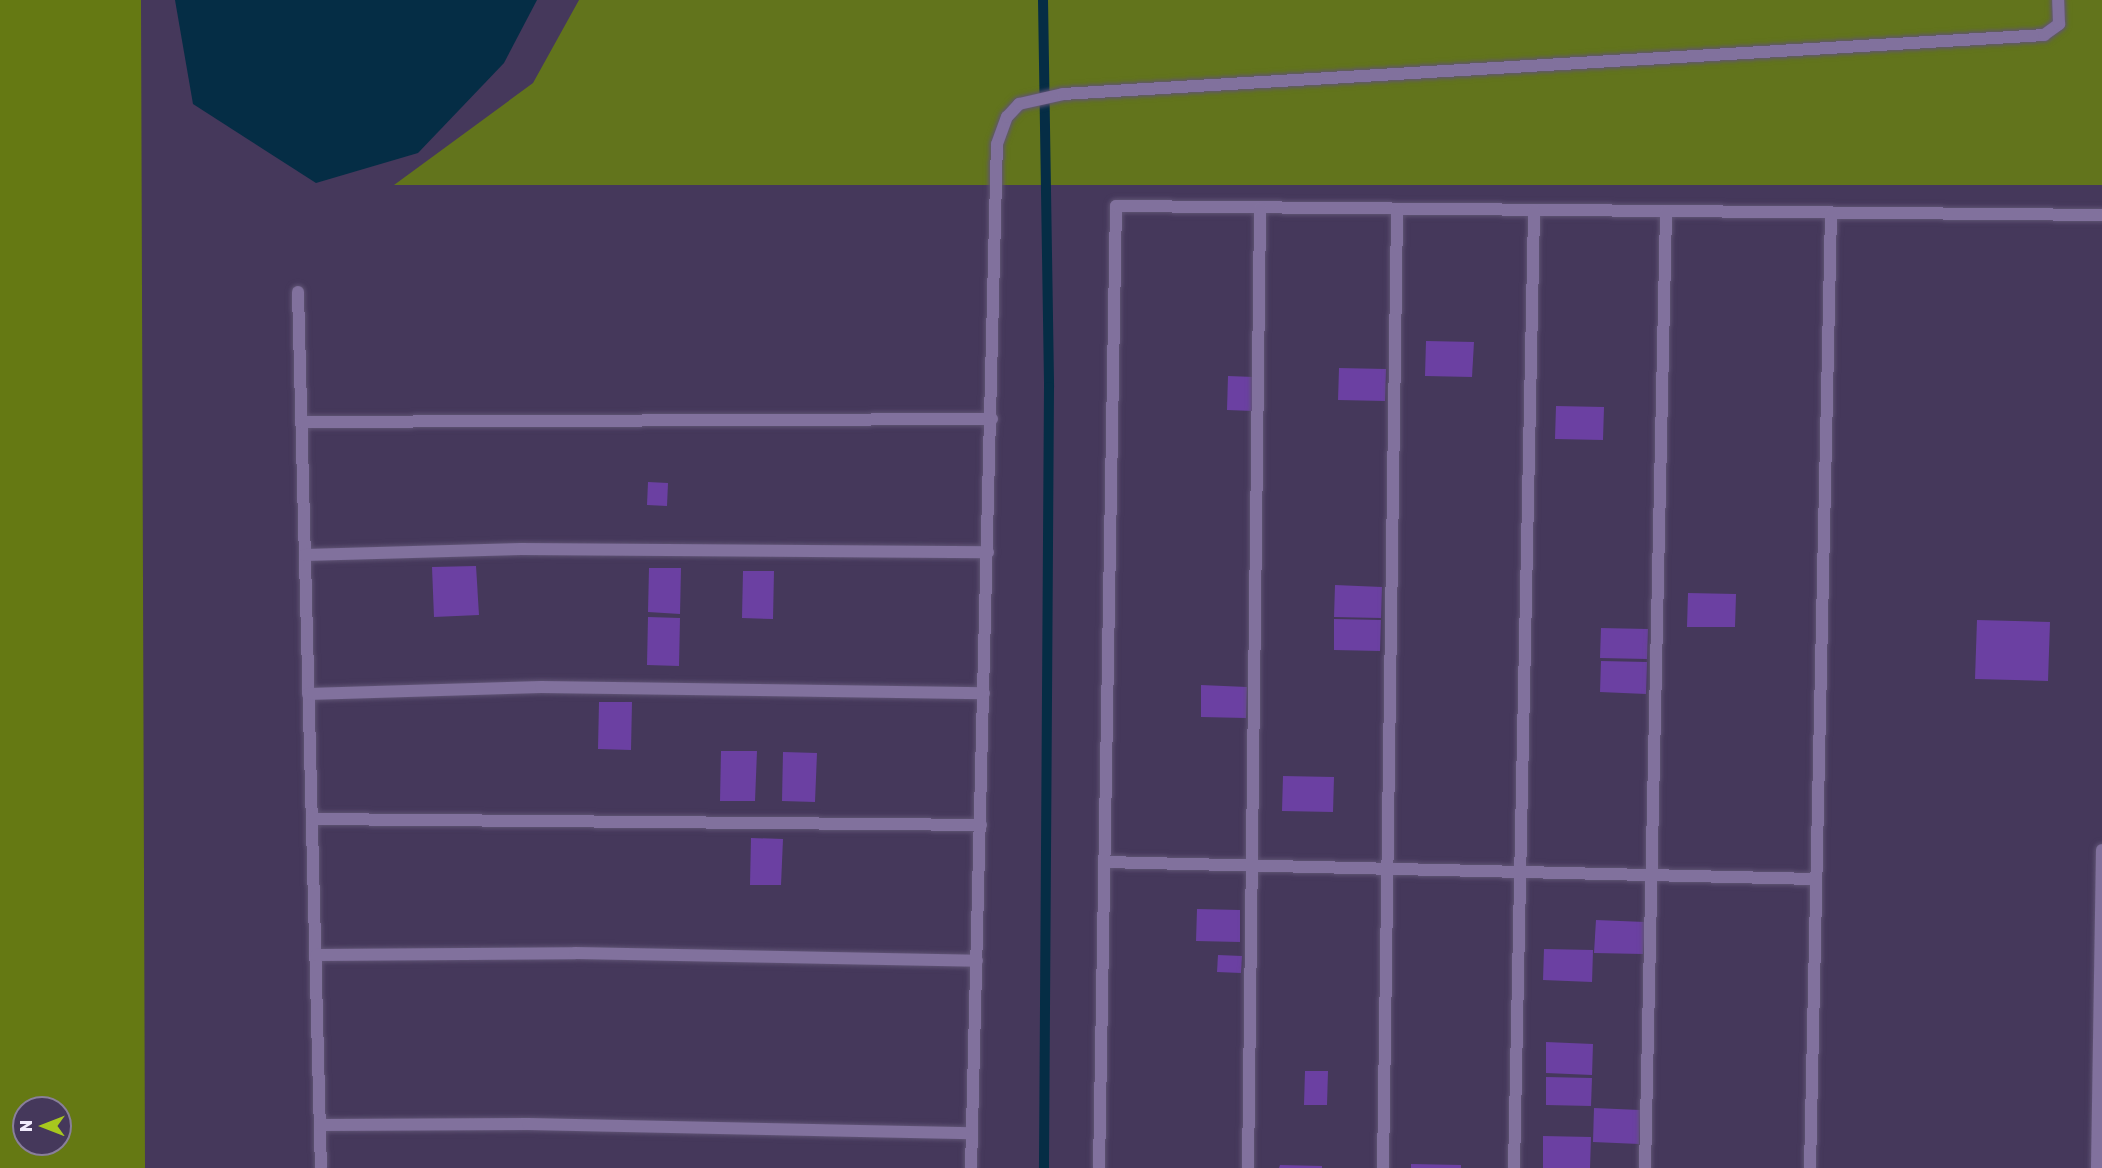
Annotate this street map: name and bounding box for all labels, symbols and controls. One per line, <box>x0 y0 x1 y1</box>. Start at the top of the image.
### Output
north arrow <box>12 1096 72 1156</box>
text: N <box>16 1120 36 1132</box>

